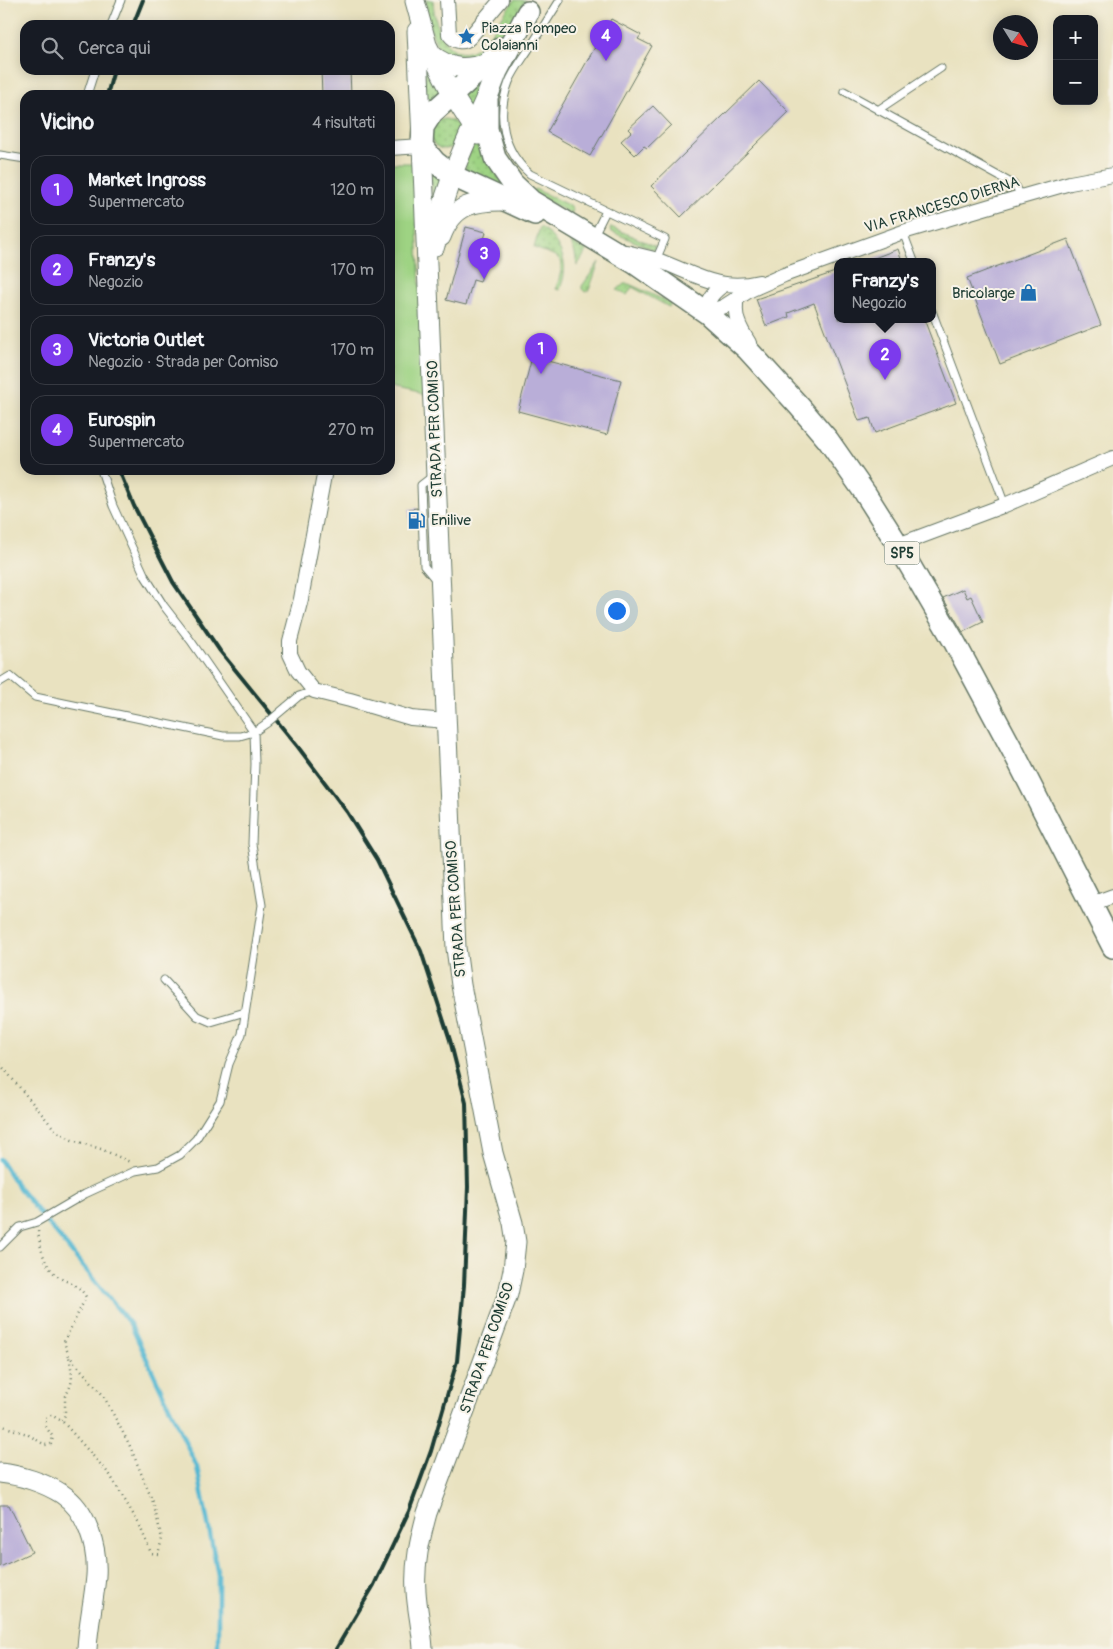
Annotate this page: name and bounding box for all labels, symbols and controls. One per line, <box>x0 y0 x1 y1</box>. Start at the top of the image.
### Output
north arrow <box>993 15 1038 60</box>
map controls <box>1053 15 1098 105</box>
button: + <box>1053 15 1098 60</box>
place label: Piazza Pompeo Colaianni <box>481 19 577 55</box>
search box <box>20 20 395 75</box>
pin: 4 <box>590 20 622 61</box>
place icon: Piazza Pompeo Colaianni <box>457 27 477 47</box>
icon: search <box>38 34 66 62</box>
text: Cerca qui <box>78 36 150 60</box>
button: − <box>1053 60 1098 105</box>
text: Vicino <box>40 109 94 136</box>
text: 4 risultati <box>312 113 375 133</box>
text: Market Ingross <box>88 168 206 192</box>
street label: VIA FRANCESCO DIERNA <box>862 172 1022 238</box>
text: 1 <box>54 180 60 200</box>
text: 120 m <box>330 180 374 200</box>
text: Supermercato <box>88 192 184 212</box>
pin: 3 <box>468 238 500 279</box>
text: Franzy's <box>88 248 155 272</box>
popup <box>834 258 936 323</box>
text: 2 <box>53 260 61 280</box>
text: 170 m <box>331 260 374 280</box>
text: Franzy's <box>851 269 919 293</box>
text: Negozio <box>88 272 143 292</box>
shop icon: Bricolarge <box>1019 283 1039 303</box>
place label: Bricolarge <box>952 284 1016 303</box>
text: Negozio <box>851 293 907 313</box>
text: Victoria Outlet <box>88 328 204 352</box>
pin: 1 <box>525 333 557 374</box>
pin: 2 <box>869 339 901 380</box>
text: 3 <box>53 340 61 360</box>
text: 170 m <box>331 340 374 360</box>
text: Negozio · Strada per Comiso <box>88 352 278 372</box>
street label: STRADA PER COMISO <box>423 360 447 498</box>
text: Eurospin <box>88 408 155 432</box>
text: 4 <box>52 420 62 440</box>
text: 270 m <box>328 420 374 440</box>
text: Supermercato <box>88 432 184 452</box>
fuel station icon: Enilive <box>407 510 427 530</box>
place label: Enilive <box>431 511 471 530</box>
road number: SP5 <box>884 542 920 564</box>
your location <box>604 598 630 624</box>
street label: STRADA PER COMISO <box>442 840 470 978</box>
street label: STRADA PER COMISO <box>456 1280 518 1416</box>

